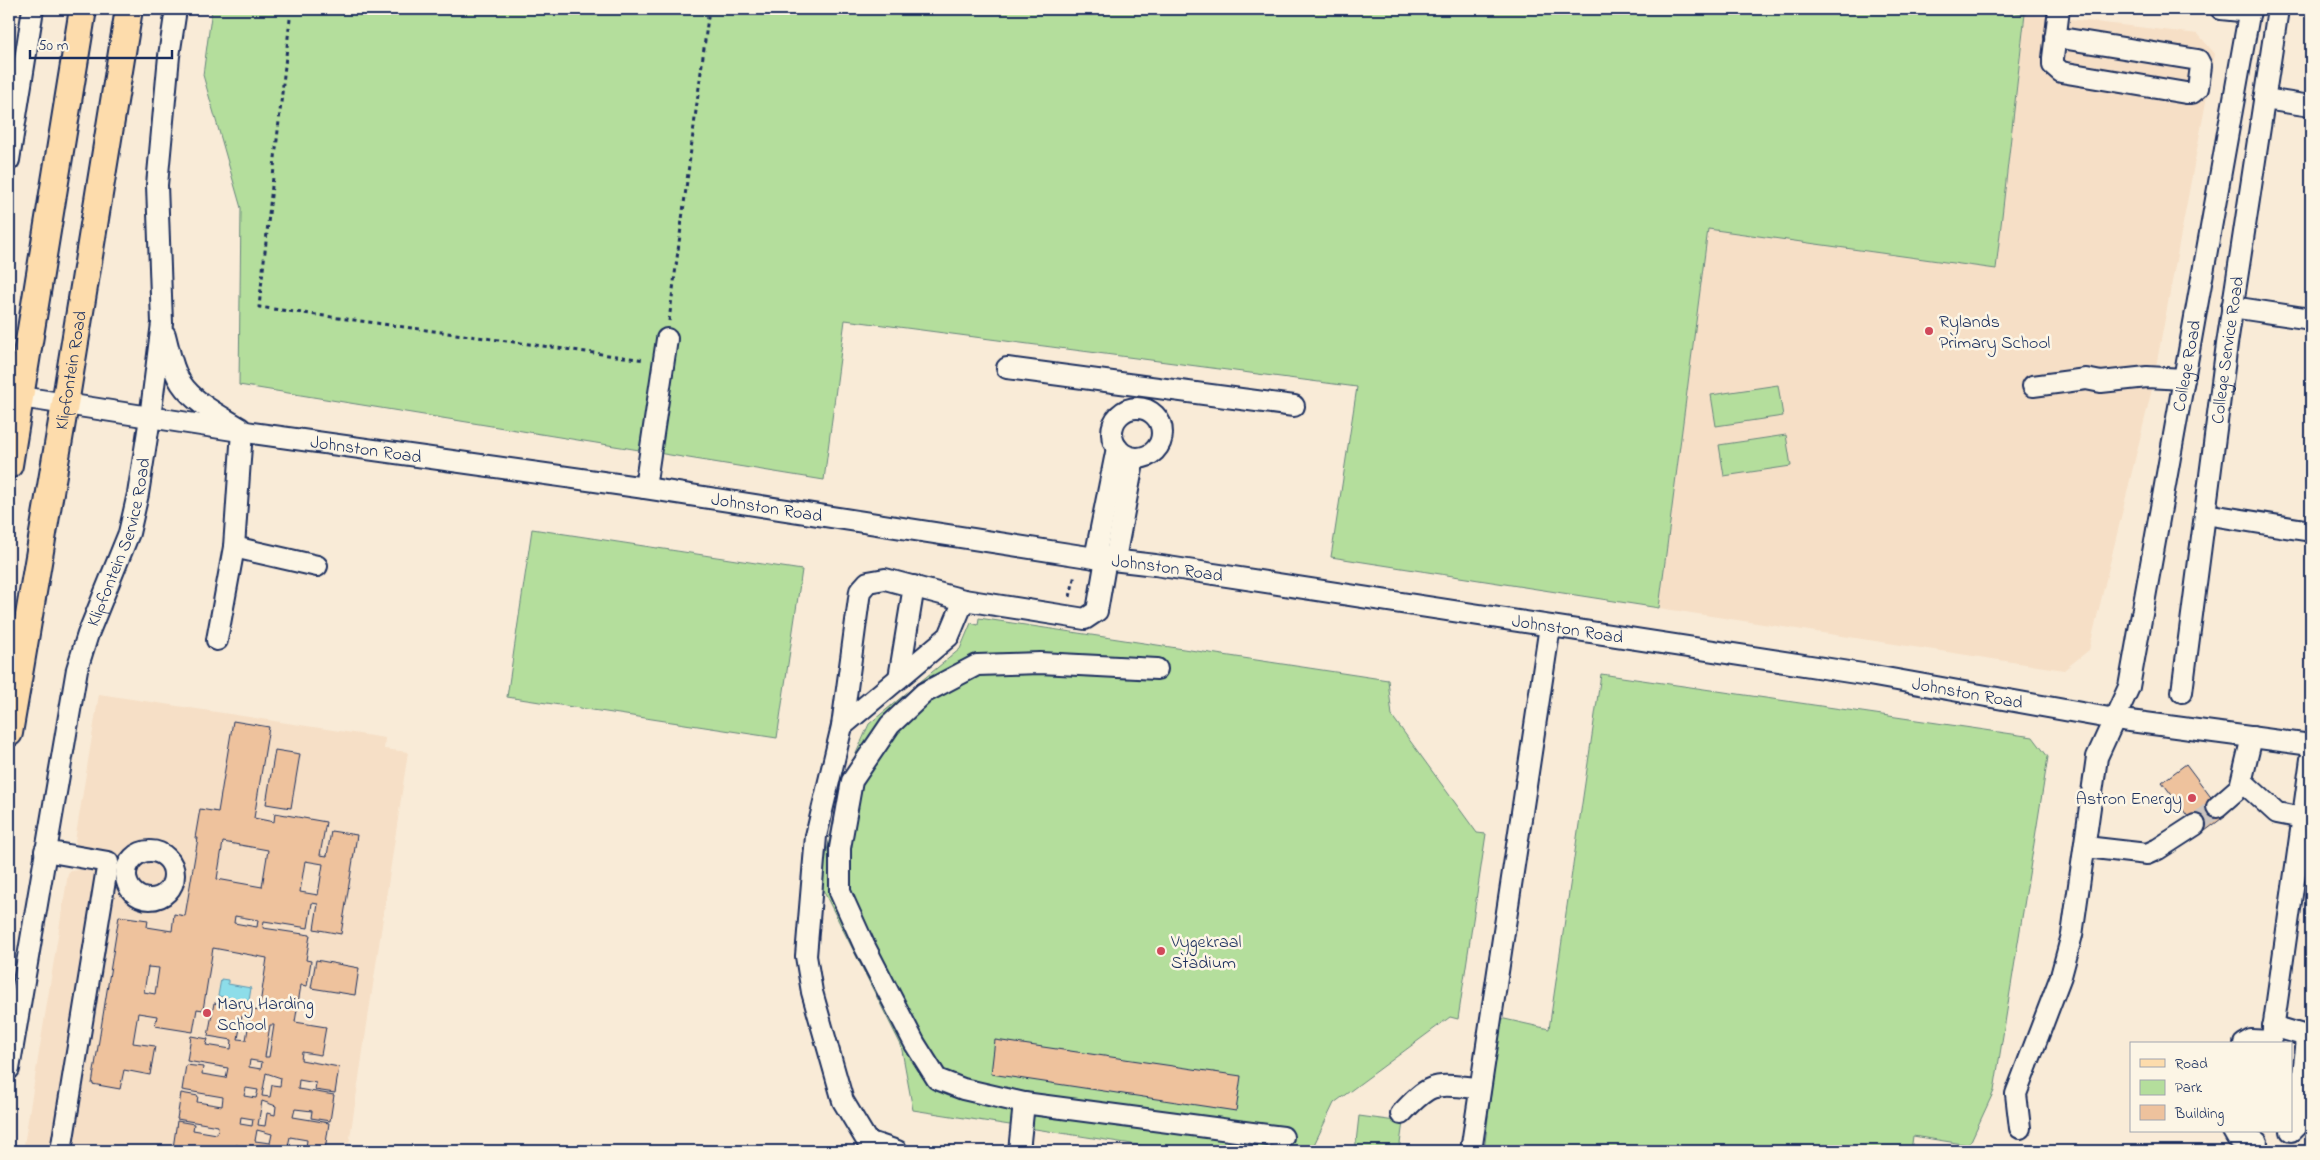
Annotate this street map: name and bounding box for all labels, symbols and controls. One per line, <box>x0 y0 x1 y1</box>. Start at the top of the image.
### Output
scale bar <box>30 28 172 60</box>
text: 50 m <box>38 35 69 57</box>
street label: College Service Road <box>2206 275 2252 426</box>
street label: Klipfontein Road <box>50 309 95 432</box>
place label: Rylands Primary School <box>1939 310 2050 357</box>
street label: College Road <box>2167 318 2209 414</box>
marker: Rylands Primary School <box>1923 325 1935 337</box>
street label: Johnston Road <box>308 430 423 472</box>
street label: Klipfontein Service Road <box>81 456 159 631</box>
street label: Johnston Road <box>709 487 824 530</box>
street label: Johnston Road <box>1110 549 1225 590</box>
street label: Johnston Road <box>1510 609 1625 652</box>
street label: Johnston Road <box>1910 672 2025 717</box>
place label: Astron Energy <box>2076 787 2182 814</box>
marker: Astron Energy <box>2186 792 2198 804</box>
place label: Vygekraal Stadium <box>1170 930 1242 977</box>
marker: Vygekraal Stadium <box>1155 945 1167 957</box>
place label: Mary Harding School <box>217 992 314 1039</box>
marker: Mary Harding School <box>201 1007 213 1019</box>
legend <box>2130 1042 2292 1132</box>
text: Road <box>2175 1053 2208 1075</box>
text: Park <box>2175 1077 2203 1099</box>
text: Building <box>2174 1103 2224 1126</box>

